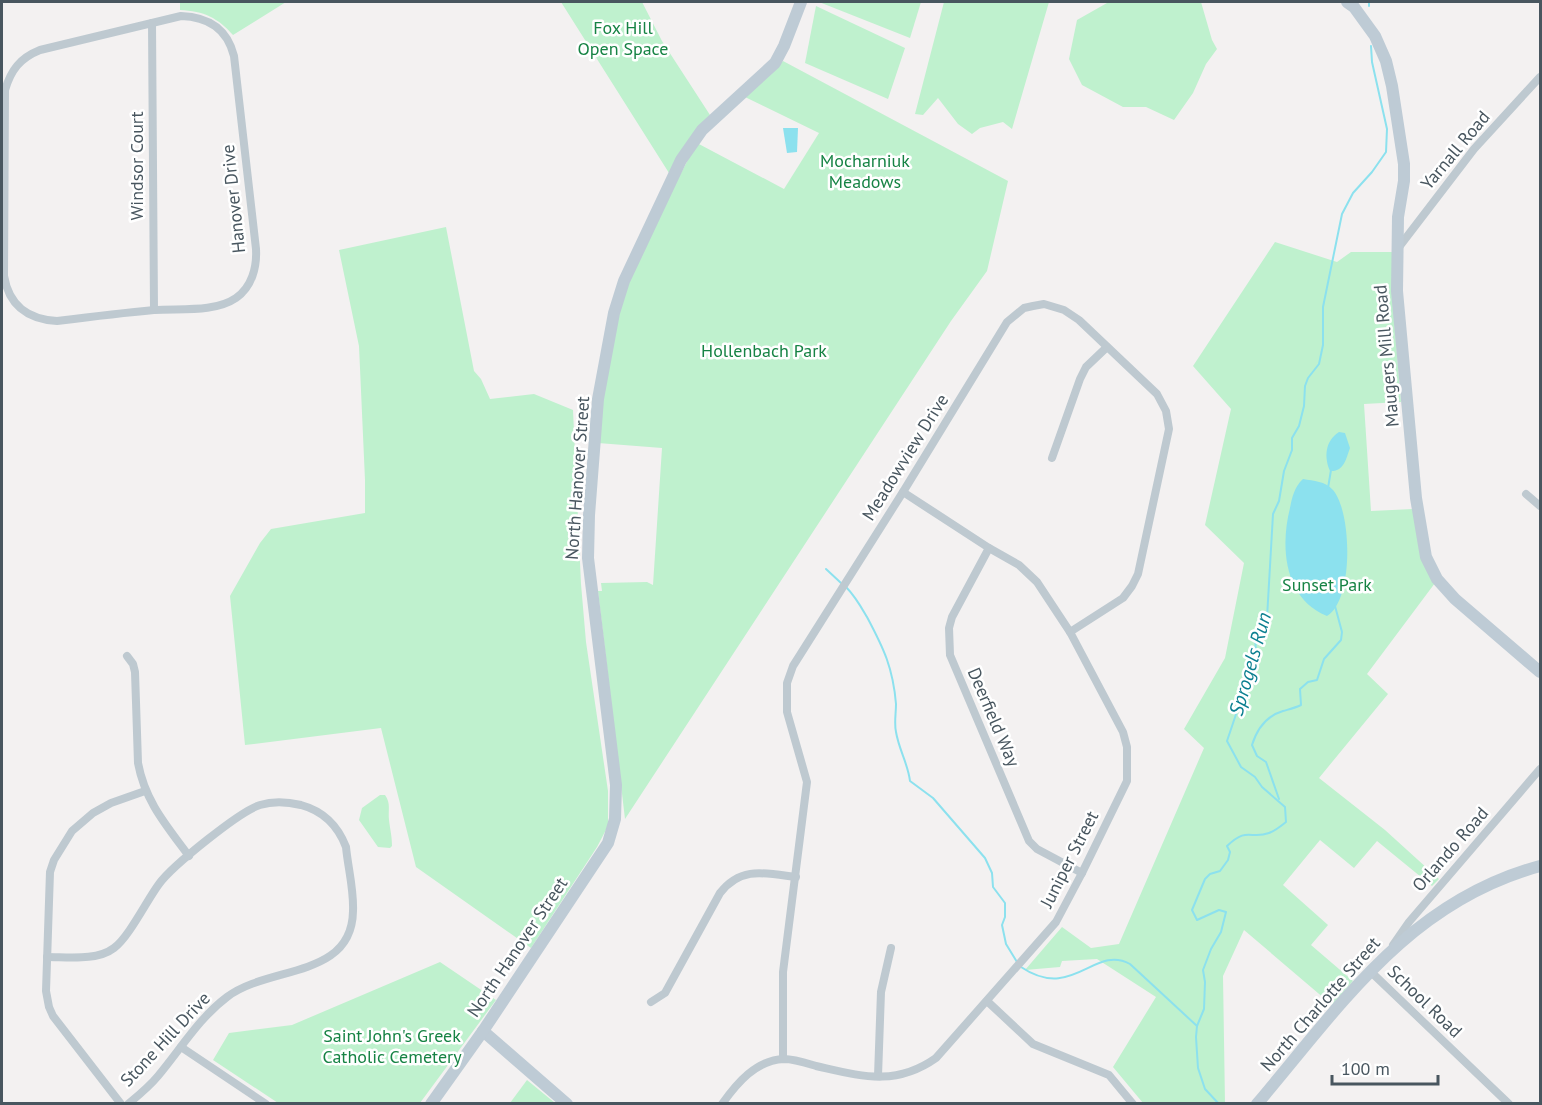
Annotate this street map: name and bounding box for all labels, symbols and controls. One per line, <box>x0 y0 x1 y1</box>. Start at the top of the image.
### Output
park label: Fox Hill Open Space <box>578 16 668 60</box>
street label: Yarnall Road <box>1415 106 1495 194</box>
street label: Windsor Court <box>125 111 148 221</box>
street label: Hanover Drive <box>216 144 250 254</box>
park label: Mocharniuk Meadows <box>820 149 910 193</box>
street label: Maugers Mill Road <box>1368 284 1404 428</box>
park label: Hollenbach Park <box>701 339 827 362</box>
street label: Meadowview Drive <box>857 389 953 525</box>
street label: North Hanover Street <box>560 395 594 561</box>
park label: Sunset Park <box>1282 573 1372 596</box>
water label: Sprogels Run <box>1223 609 1277 719</box>
street label: Deerfield Way <box>963 664 1025 771</box>
street label: Orlando Road <box>1407 802 1493 896</box>
street label: Juniper Street <box>1034 807 1103 912</box>
street label: North Hanover Street <box>462 873 572 1021</box>
street label: North Charlotte Street <box>1255 932 1385 1076</box>
street label: School Road <box>1383 960 1467 1042</box>
street label: Stone Hill Drive <box>115 987 215 1091</box>
park label: Saint John's Greek Catholic Cemetery <box>322 1024 462 1068</box>
scale bar <box>1332 1048 1438 1086</box>
text: 100 m <box>1341 1057 1390 1080</box>

